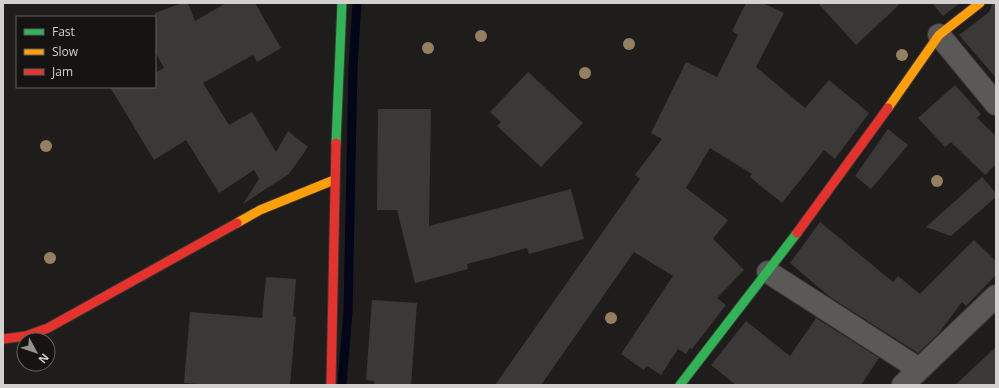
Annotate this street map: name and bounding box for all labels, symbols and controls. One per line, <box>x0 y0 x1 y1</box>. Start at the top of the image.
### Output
legend <box>16 16 156 88</box>
text: Fast <box>52 23 75 40</box>
text: Slow <box>52 43 79 60</box>
text: Jam <box>51 63 73 80</box>
north arrow <box>16 332 56 372</box>
text: N <box>35 350 53 367</box>

